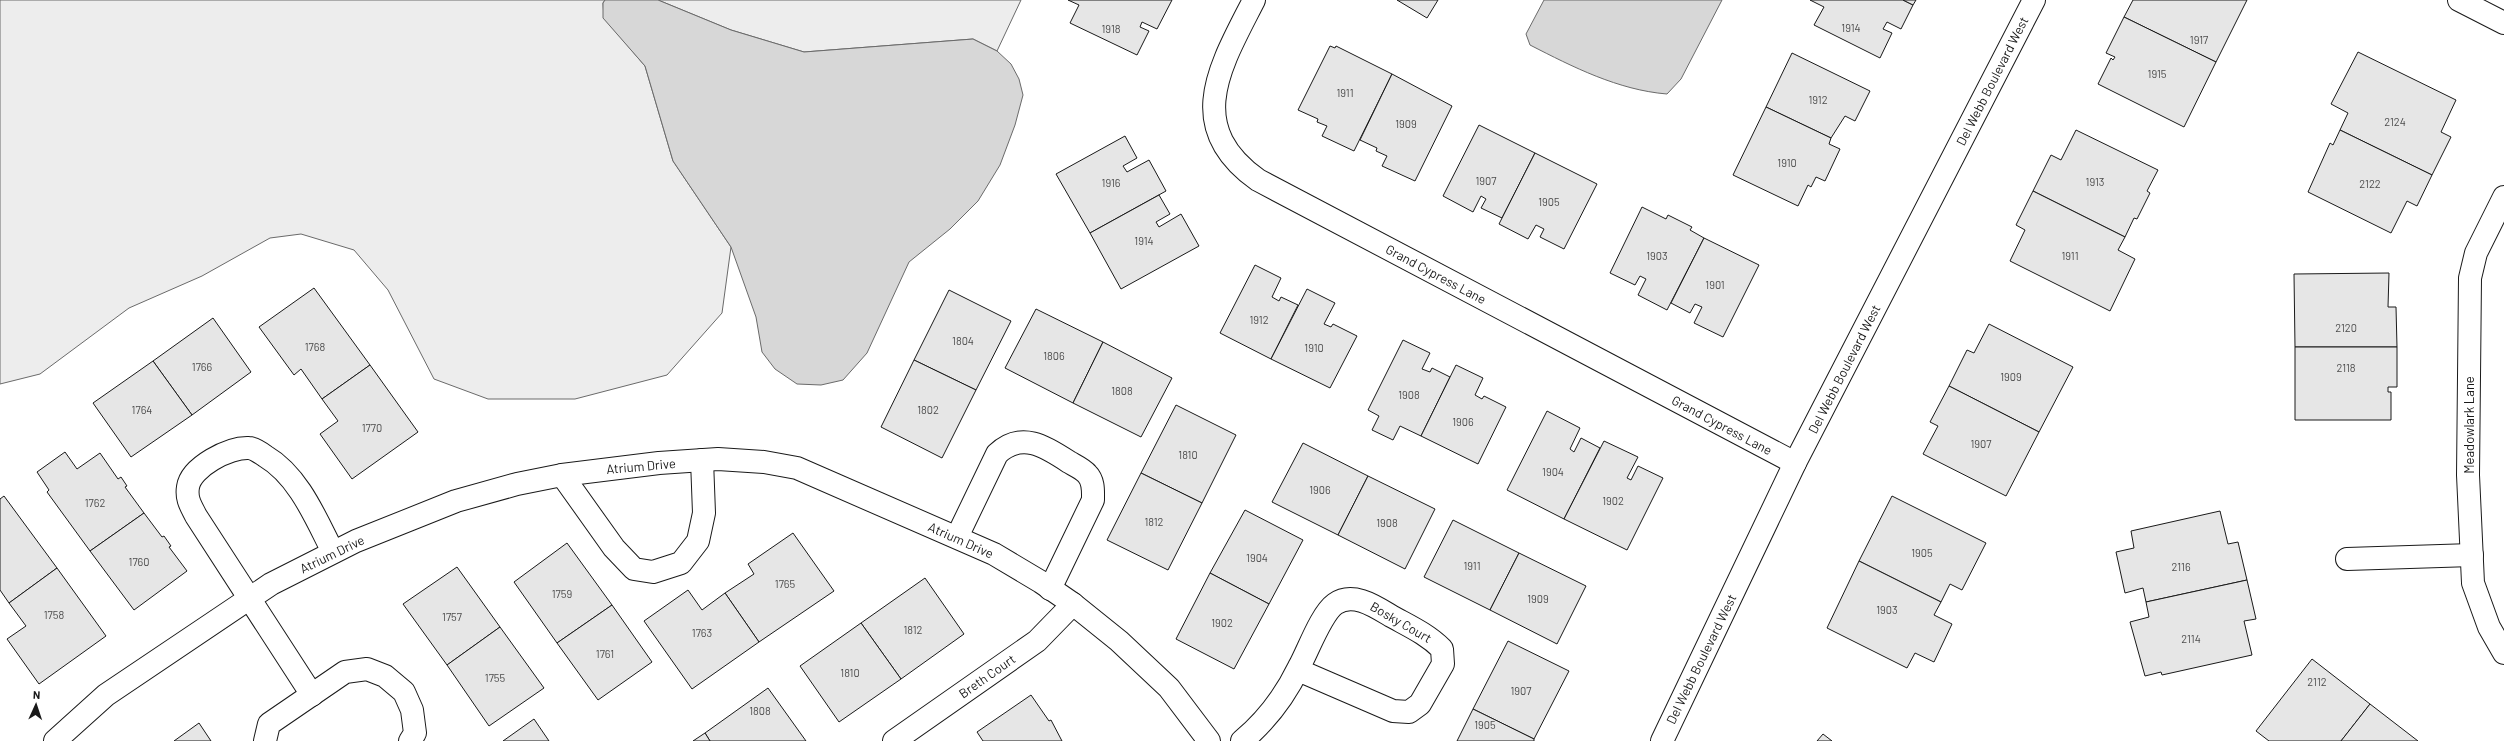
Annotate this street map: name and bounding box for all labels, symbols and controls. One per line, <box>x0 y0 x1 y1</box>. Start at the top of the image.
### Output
street label: Del Webb Boulevard West <box>1953 14 2031 148</box>
house number: 1914 <box>1841 21 1861 34</box>
house number: 1918 <box>1102 22 1121 35</box>
house number: 1917 <box>2190 33 2208 46</box>
house number: 1915 <box>2148 67 2167 80</box>
house number: 1911 <box>1336 86 1354 99</box>
house number: 1912 <box>1808 93 1828 106</box>
house number: 2124 <box>2384 115 2406 128</box>
house number: 1909 <box>1395 117 1417 130</box>
house number: 1910 <box>1777 156 1797 169</box>
house number: 1907 <box>1476 174 1497 187</box>
house number: 1913 <box>2086 175 2104 188</box>
house number: 1916 <box>1102 176 1121 189</box>
house number: 2122 <box>2359 177 2381 190</box>
house number: 1905 <box>1538 195 1560 208</box>
house number: 1914 <box>1134 234 1154 247</box>
street label: Grand Cypress Lane <box>1383 241 1489 307</box>
house number: 1903 <box>1646 249 1668 262</box>
house number: 1911 <box>2061 249 2079 262</box>
house number: 1901 <box>1705 278 1725 291</box>
street label: Del Webb Boulevard West <box>1805 302 1883 436</box>
house number: 1912 <box>1249 313 1269 326</box>
house number: 2120 <box>2335 321 2357 334</box>
house number: 1804 <box>952 334 974 347</box>
house number: 1768 <box>305 340 325 353</box>
house number: 1910 <box>1304 341 1324 354</box>
house number: 1806 <box>1043 349 1065 362</box>
house number: 1766 <box>192 360 213 373</box>
house number: 2118 <box>2336 361 2356 374</box>
house number: 1909 <box>2000 370 2022 383</box>
street label: Meadowlark Lane <box>2461 376 2477 474</box>
house number: 1808 <box>1111 384 1133 397</box>
house number: 1908 <box>1398 388 1420 401</box>
street label: Grand Cypress Lane <box>1669 392 1775 458</box>
house number: 1764 <box>132 403 152 416</box>
house number: 1802 <box>917 403 939 416</box>
house number: 1906 <box>1452 415 1474 428</box>
house number: 1770 <box>362 421 382 434</box>
house number: 1907 <box>1971 437 1992 450</box>
house number: 1810 <box>1178 448 1198 461</box>
street label: Atrium Drive <box>606 455 677 477</box>
house number: 1904 <box>1542 465 1564 478</box>
house number: 1906 <box>1309 483 1331 496</box>
house number: 1902 <box>1602 494 1624 507</box>
house number: 1762 <box>85 496 105 509</box>
house number: 1812 <box>1144 515 1164 528</box>
house number: 1908 <box>1376 516 1398 529</box>
street label: Atrium Drive <box>926 518 996 562</box>
street label: Atrium Drive <box>297 531 367 576</box>
house number: 1905 <box>1911 546 1933 559</box>
house number: 1904 <box>1246 551 1268 564</box>
house number: 1760 <box>129 555 149 568</box>
house number: 1911 <box>1463 559 1481 572</box>
house number: 2116 <box>2171 560 2191 573</box>
house number: 1765 <box>775 577 796 590</box>
house number: 1759 <box>552 587 572 600</box>
street label: Del Webb Boulevard West <box>1663 591 1739 727</box>
house number: 1909 <box>1527 592 1549 605</box>
street label: Bosky Court <box>1367 598 1435 646</box>
house number: 1903 <box>1876 603 1898 616</box>
house number: 1758 <box>44 608 64 621</box>
house number: 1757 <box>442 610 462 623</box>
house number: 1902 <box>1211 616 1233 629</box>
house number: 1812 <box>903 623 923 636</box>
house number: 1763 <box>692 626 712 639</box>
house number: 2114 <box>2181 632 2201 645</box>
house number: 1761 <box>596 647 614 660</box>
street label: Breth Court <box>956 651 1018 701</box>
house number: 1810 <box>840 666 860 679</box>
house number: 1755 <box>485 671 506 684</box>
house number: 2112 <box>2307 675 2327 688</box>
house number: 1907 <box>1511 684 1532 697</box>
north arrow <box>16 685 56 725</box>
text: N <box>33 688 41 701</box>
house number: 1808 <box>749 704 771 717</box>
house number: 1905 <box>1474 718 1496 731</box>

